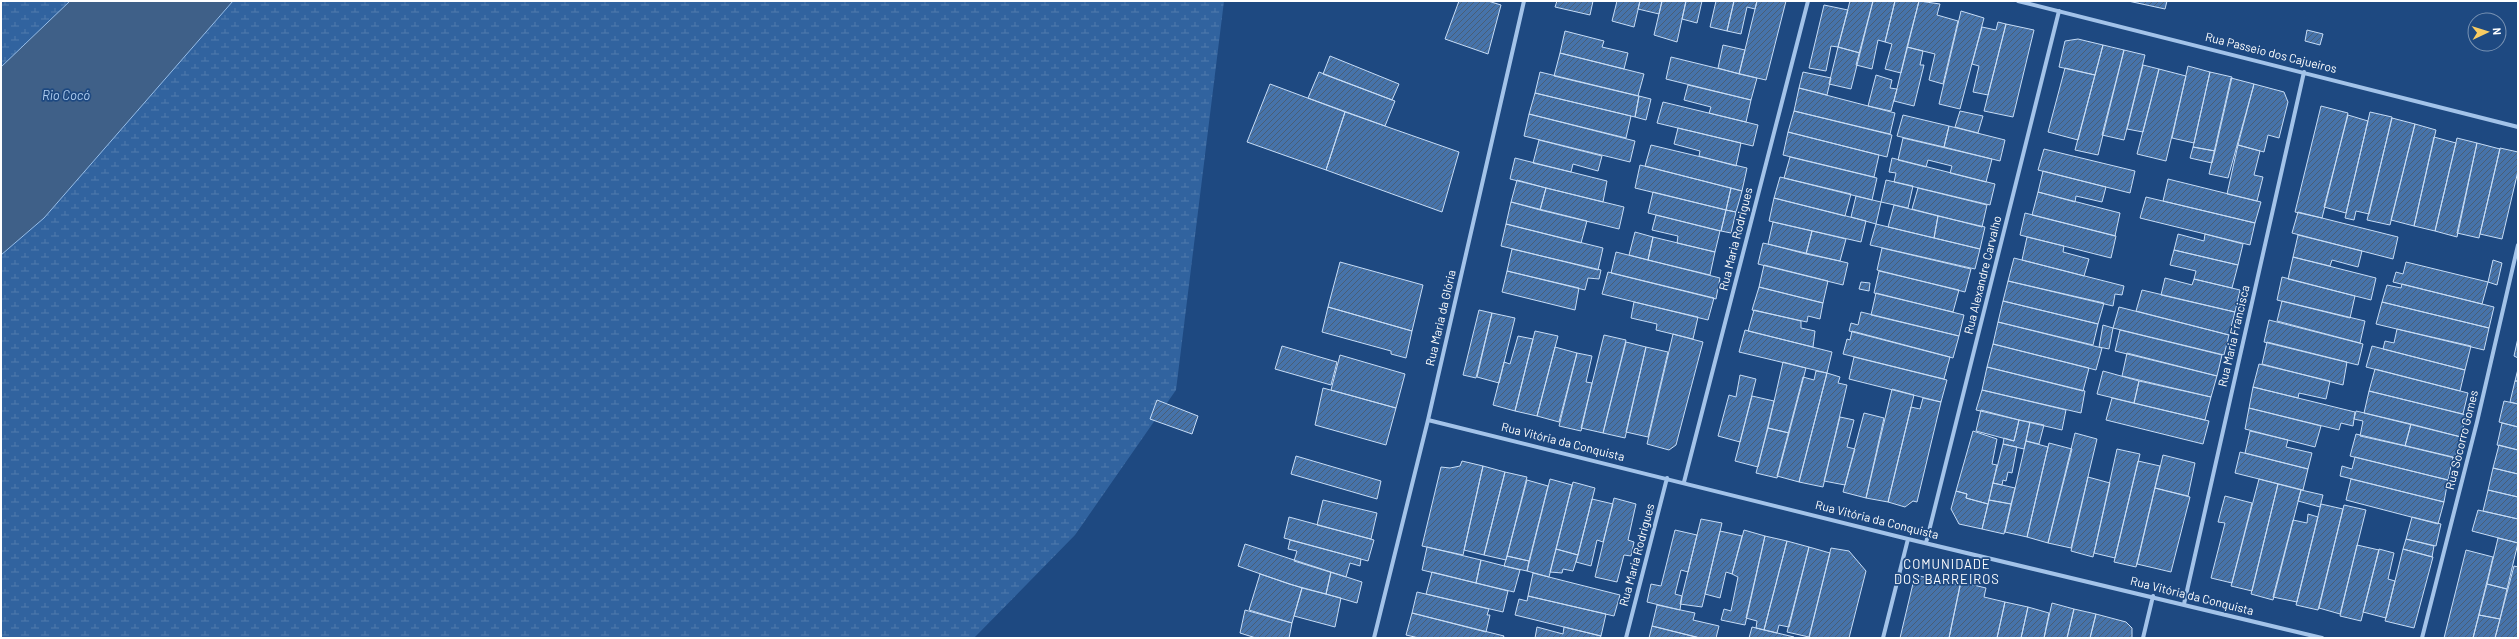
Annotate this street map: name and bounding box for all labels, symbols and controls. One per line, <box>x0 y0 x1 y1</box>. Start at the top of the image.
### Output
north arrow <box>2467 12 2507 52</box>
text: N <box>2491 27 2504 35</box>
street label: Rua Passeio dos Cajueiros <box>2204 29 2339 75</box>
water label: Rio Cocó <box>42 87 90 103</box>
street label: Rua Maria Rodrigues <box>1715 186 1755 292</box>
street label: Rua Alexandre Carvalho <box>1960 214 2004 336</box>
street label: Rua Maria da Glória <box>1422 268 1458 367</box>
street label: Rua Maria Francisca <box>2215 284 2252 388</box>
street label: Rua Socorro Gomes <box>2442 388 2480 491</box>
street label: Rua Vitória da Conquista <box>1500 419 1626 463</box>
street label: Rua Vitória da Conquista <box>1814 497 1940 541</box>
street label: Rua Maria Rodrigues <box>1616 502 1657 608</box>
district label: COMUNIDADE DOS BARREIROS <box>1894 556 2000 587</box>
street label: Rua Vitória da Conquista <box>2129 573 2255 617</box>

